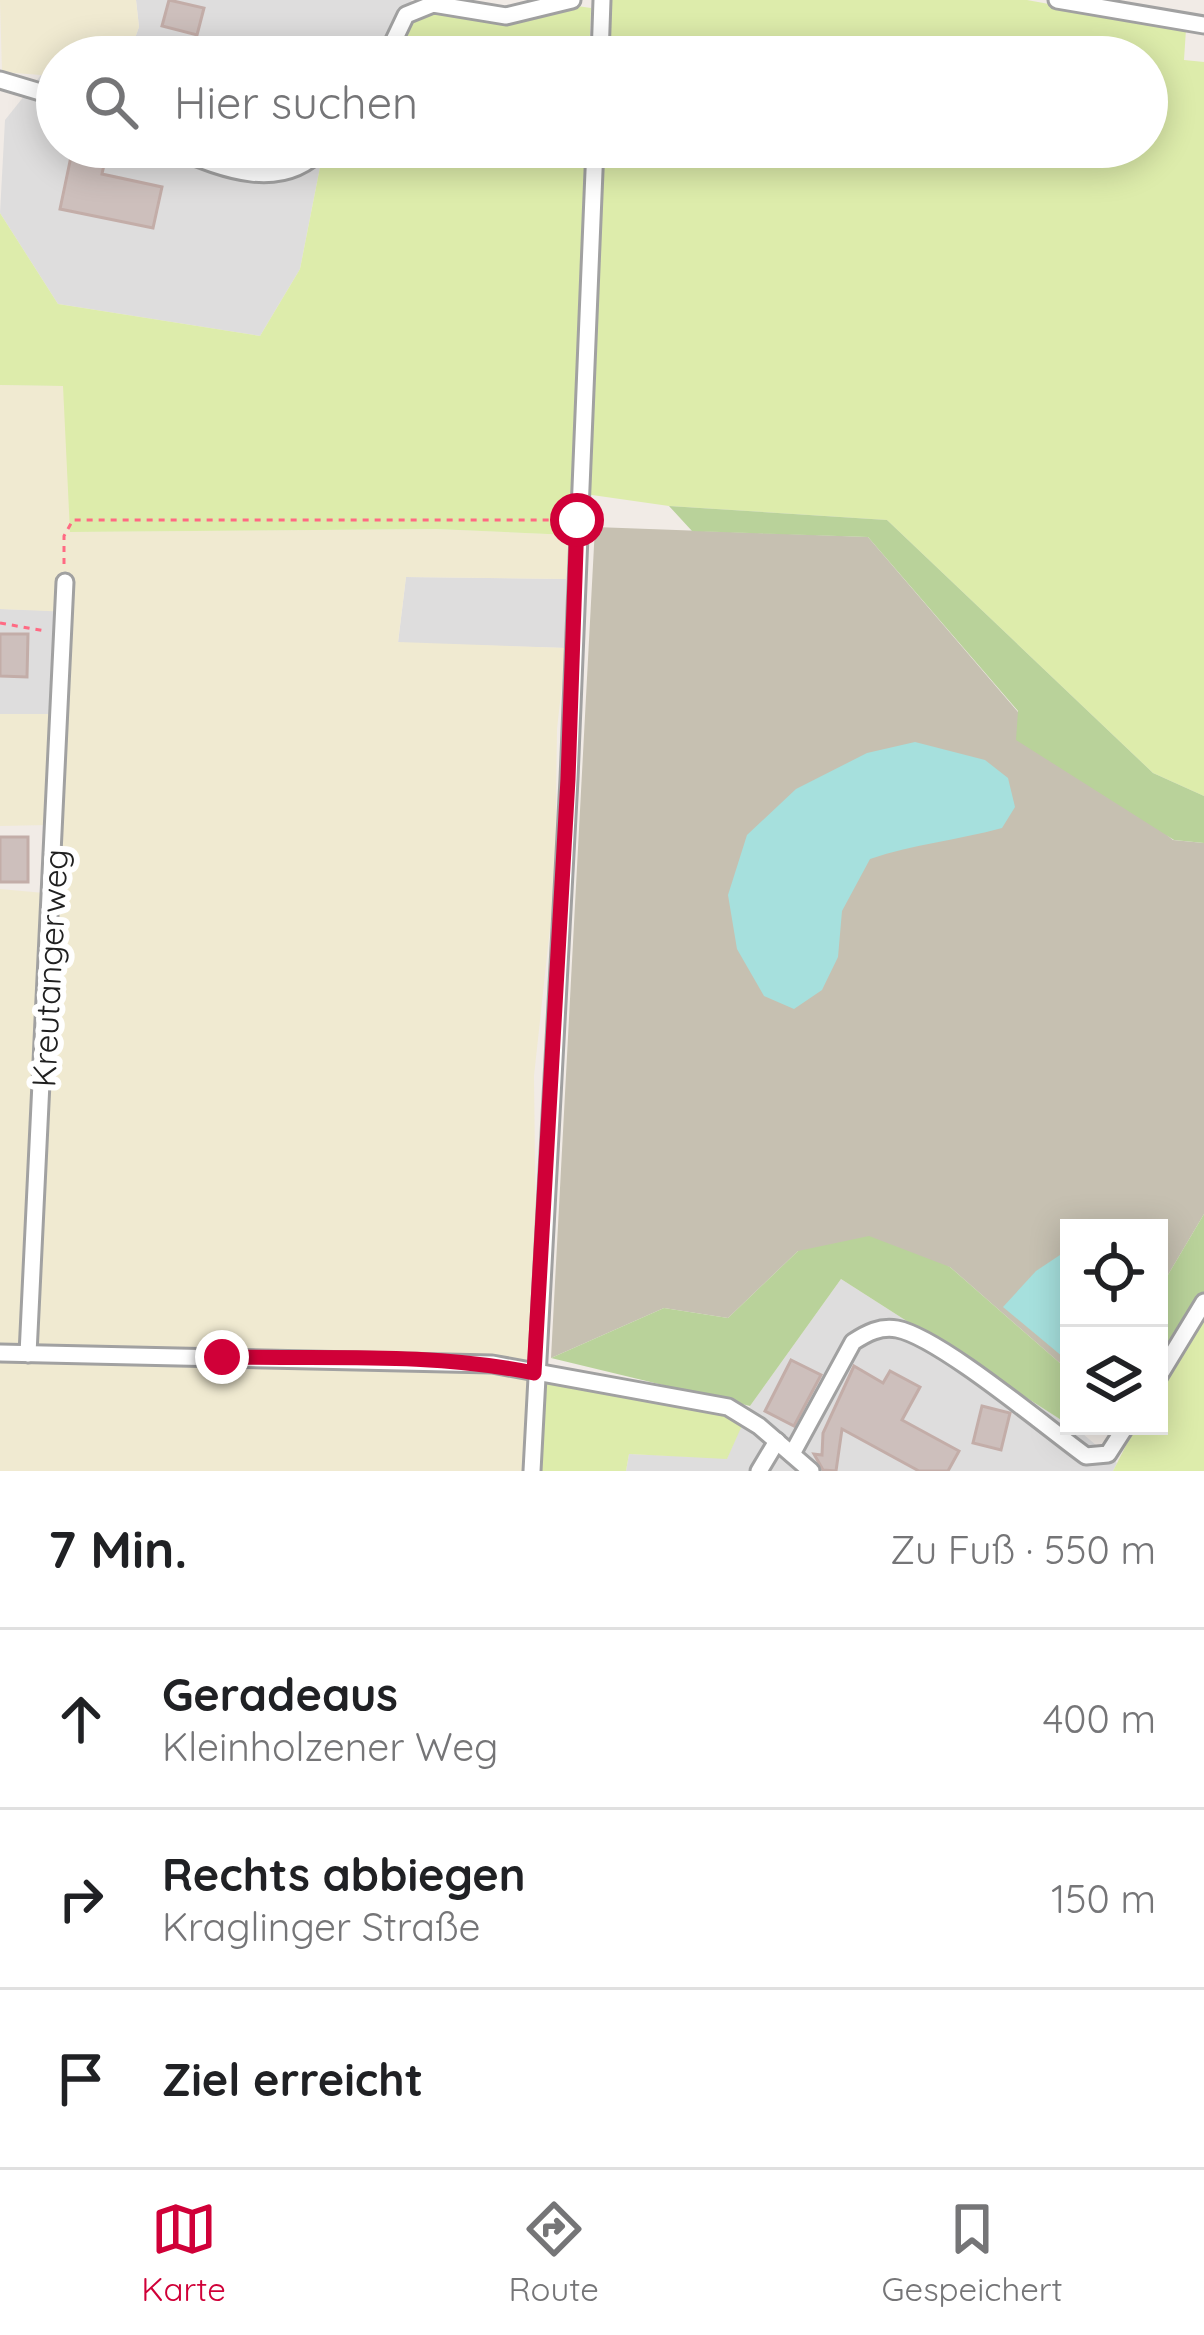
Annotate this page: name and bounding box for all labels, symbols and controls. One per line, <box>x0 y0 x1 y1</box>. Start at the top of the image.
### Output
search box <box>36 36 1168 168</box>
icon: search <box>78 69 144 135</box>
text: Hier suchen <box>174 74 418 130</box>
route start <box>550 493 604 547</box>
street label: Kreutangerweg <box>22 848 76 1088</box>
map controls <box>1060 1219 1168 1435</box>
button: locate <box>1060 1219 1168 1327</box>
button: layers <box>1060 1327 1168 1435</box>
route end <box>195 1330 249 1384</box>
text: 7 Min. <box>48 1517 187 1581</box>
text: Zu Fuß · 550 m <box>890 1525 1156 1574</box>
text: Geradeaus <box>162 1666 398 1722</box>
icon: ahead <box>48 1686 114 1752</box>
text: 400 m <box>1043 1694 1156 1743</box>
text: Kleinholzener Weg <box>162 1722 498 1771</box>
text: Rechts abbiegen <box>162 1846 526 1902</box>
icon: right <box>48 1866 114 1932</box>
text: 150 m <box>1051 1874 1156 1923</box>
text: Kraglinger Straße <box>162 1902 481 1951</box>
icon: arrive <box>48 2046 114 2112</box>
text: Ziel erreicht <box>162 2051 423 2107</box>
tab: Karte <box>141 2196 226 2309</box>
tab: Route <box>509 2196 599 2309</box>
tab: Gespeichert <box>882 2196 1063 2309</box>

